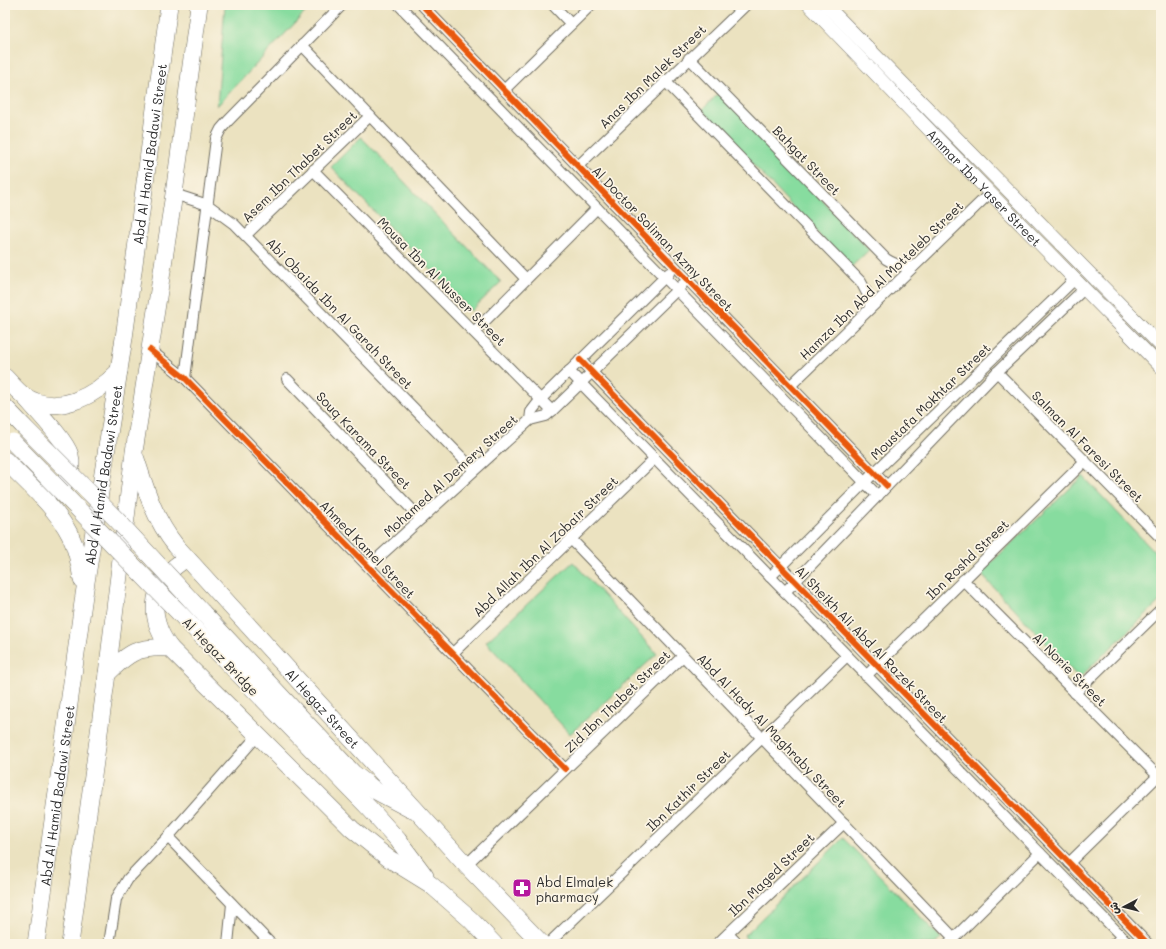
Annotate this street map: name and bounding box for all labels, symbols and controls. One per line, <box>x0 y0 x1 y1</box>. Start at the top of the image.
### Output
street label: Anas Ibn Malek Street <box>595 20 709 132</box>
street label: Abd Al Hamid Badawi Street <box>128 62 170 246</box>
street label: Asem Ibn Thabet Street <box>238 106 360 225</box>
street label: Bahgat Street <box>769 122 845 199</box>
street label: Ammar Ibn Yaser Street <box>924 125 1046 249</box>
street label: Al Doctor Soliman Azmy Street <box>589 162 737 315</box>
street label: Hamza Ibn Abd Al Motteleb Street <box>795 197 967 363</box>
street label: Mousa Ibn Al Nusser Street <box>374 213 510 349</box>
street label: Abi Obaida Ibn Al Garah Street <box>263 234 417 392</box>
street label: Moustafa Mokhtar Street <box>866 339 994 463</box>
street label: Abd Al Hamid Badawi Street <box>80 383 125 566</box>
street label: Salman Al Faresi Street <box>1029 387 1147 505</box>
street label: Souq Karama Street <box>313 388 415 493</box>
street label: Mohamed Al Demery Street <box>379 410 521 540</box>
street label: Abd Allah Ibn Al Zobair Street <box>469 472 621 620</box>
street label: Ahmed Kamel Street <box>317 496 420 602</box>
street label: Ibn Roshd Street <box>922 515 1012 603</box>
street label: Al Sheikh Ali Abd Al Razek Street <box>792 562 952 726</box>
street label: Al Hegaz Bridge <box>179 613 263 699</box>
street label: Al Norie Street <box>1029 628 1111 710</box>
street label: Zid Ibn Thabet Street <box>560 646 674 756</box>
street label: Abd Al Hady Al Maghraby Street <box>694 649 850 811</box>
street label: Al Hegaz Street <box>282 664 364 752</box>
street label: Abd Al Hamid Badawi Street <box>36 704 77 887</box>
street label: Ibn Kathir Street <box>642 745 734 834</box>
street label: Ibn Maged Street <box>724 828 818 919</box>
place label: Abd Elmalek pharmacy <box>536 873 613 905</box>
pharmacy icon: Abd Elmalek pharmacy <box>511 877 533 899</box>
north arrow <box>1104 887 1144 927</box>
text: ش <box>1105 901 1122 915</box>

